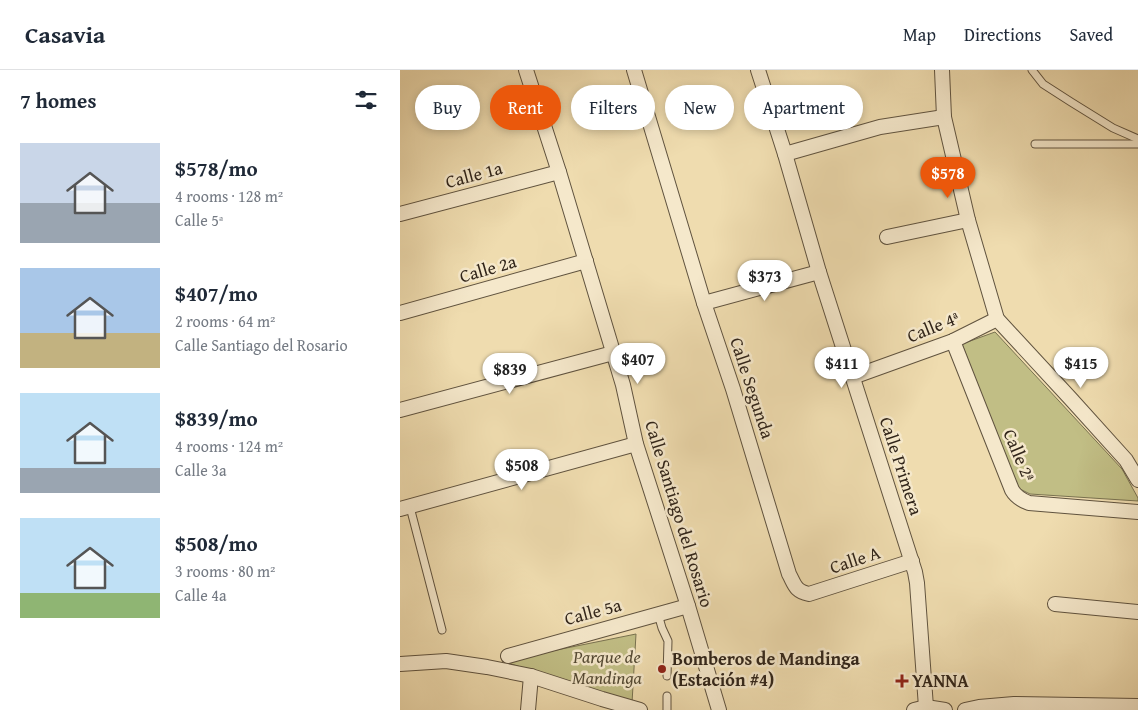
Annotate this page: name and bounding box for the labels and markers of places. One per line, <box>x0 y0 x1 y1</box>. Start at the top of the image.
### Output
pin: $578 <box>918 156 978 199</box>
pin: $373 <box>735 260 795 302</box>
pin: $407 <box>608 342 668 385</box>
pin: $411 <box>812 346 872 389</box>
pin: $415 <box>1051 346 1111 389</box>
pin: $839 <box>480 352 540 395</box>
pin: $508 <box>492 448 552 491</box>
place label: Bomberos de Mandinga (Estación #4) <box>672 645 861 693</box>
marker: Bomberos de Mandinga (Estación #4) <box>656 663 668 675</box>
place label: YANNA <box>912 667 969 694</box>
marker: YANNA <box>896 675 908 687</box>

